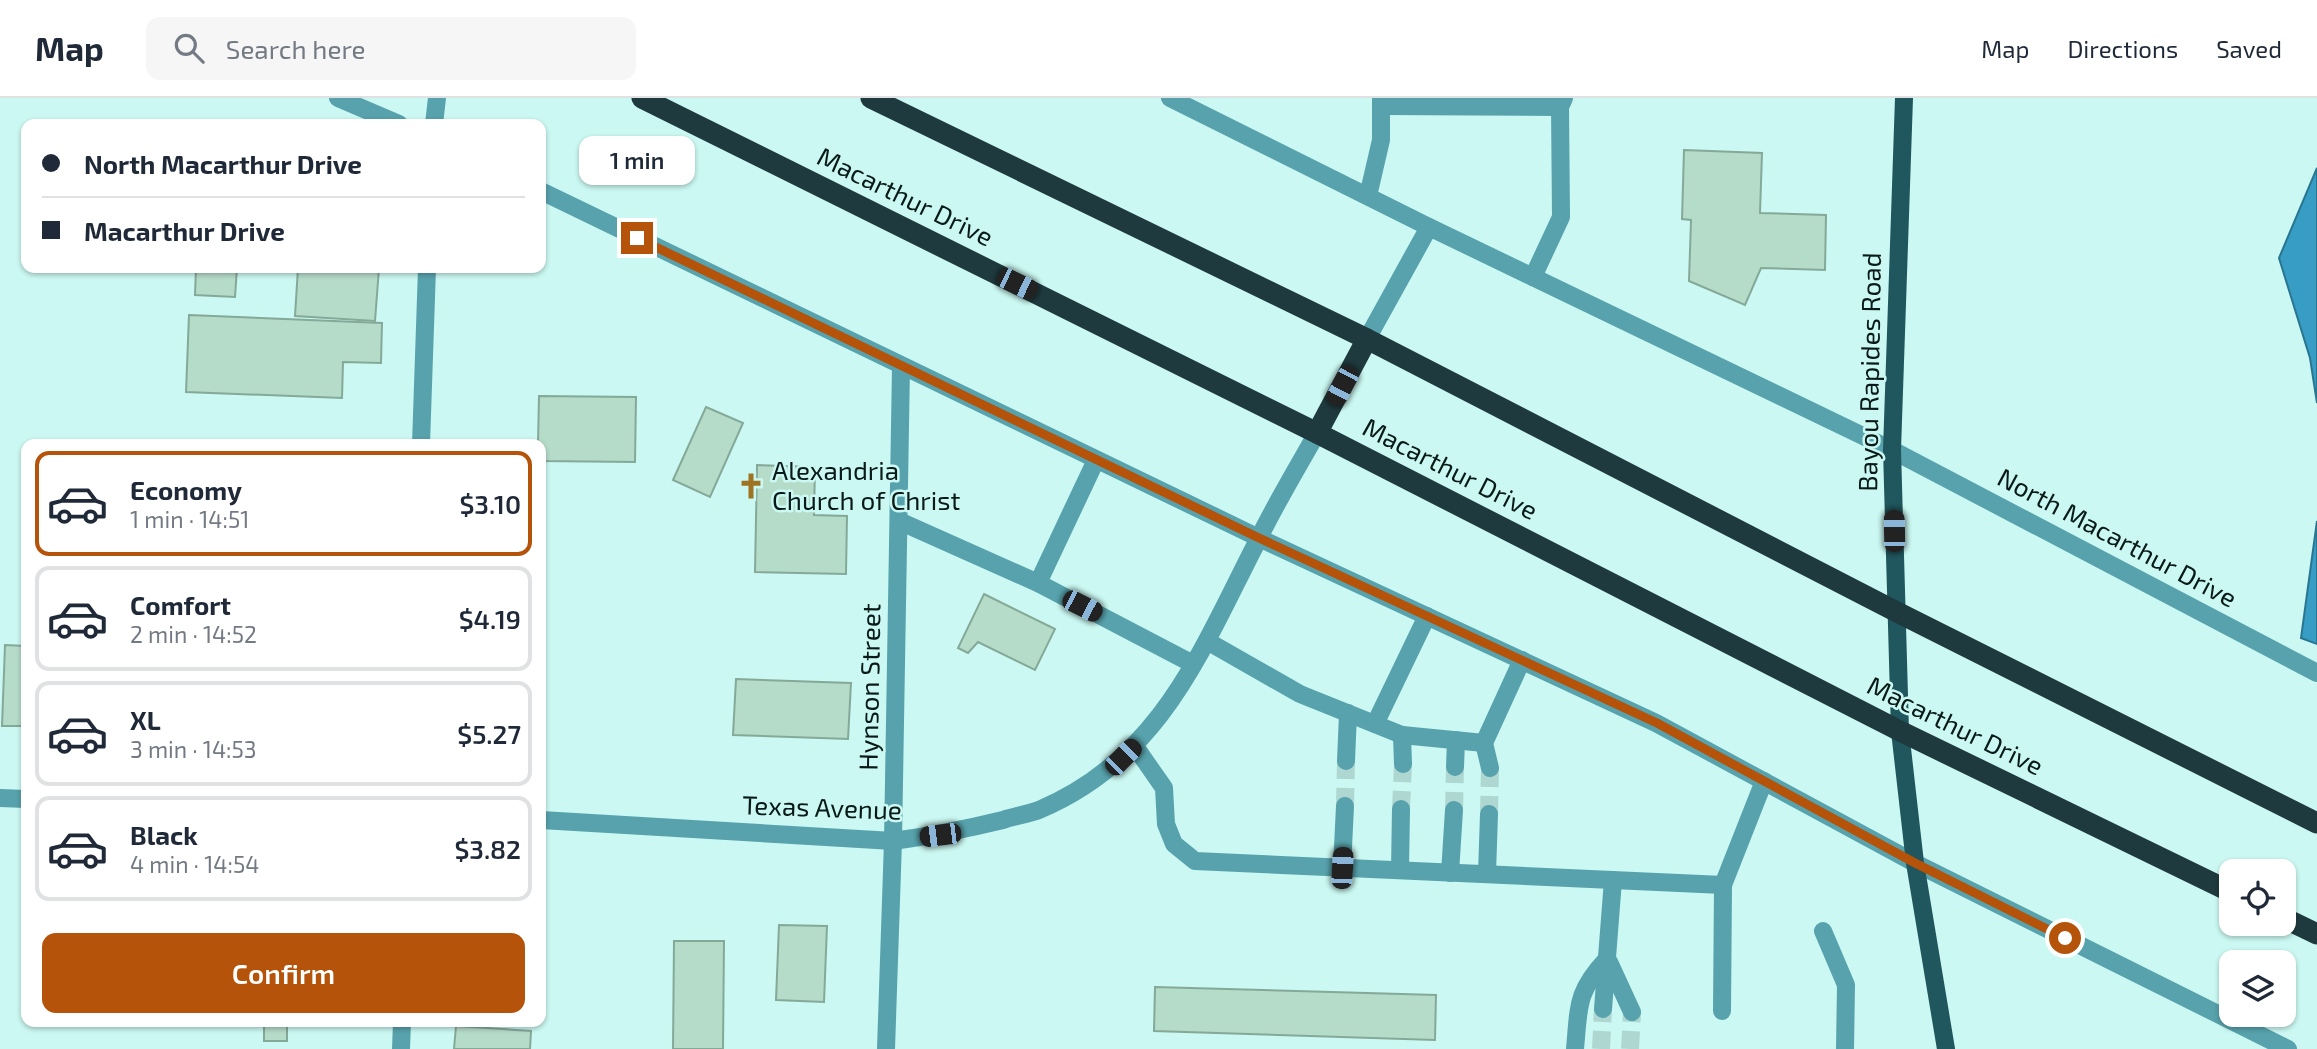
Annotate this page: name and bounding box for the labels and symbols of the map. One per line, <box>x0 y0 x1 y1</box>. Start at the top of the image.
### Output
callout: 1 min <box>579 136 695 186</box>
street label: Macarthur Drive <box>813 140 999 252</box>
route end <box>621 222 653 254</box>
street label: Bayou Rapides Road <box>1851 252 1886 492</box>
car <box>994 265 1041 303</box>
car <box>1323 363 1362 409</box>
street label: Macarthur Drive <box>1358 410 1543 525</box>
place label: Alexandria Church of Christ <box>772 454 960 515</box>
street label: North Macarthur Drive <box>1993 461 2242 613</box>
church icon: Alexandria Church of Christ <box>736 471 766 501</box>
car <box>1884 510 1905 552</box>
car <box>1059 587 1106 625</box>
street label: Hynson Street <box>852 603 885 771</box>
street label: Macarthur Drive <box>1863 669 2049 781</box>
car <box>1101 735 1146 779</box>
street label: Texas Avenue <box>742 788 902 825</box>
car <box>918 822 963 848</box>
car <box>1331 846 1354 890</box>
route start <box>2049 922 2081 954</box>

